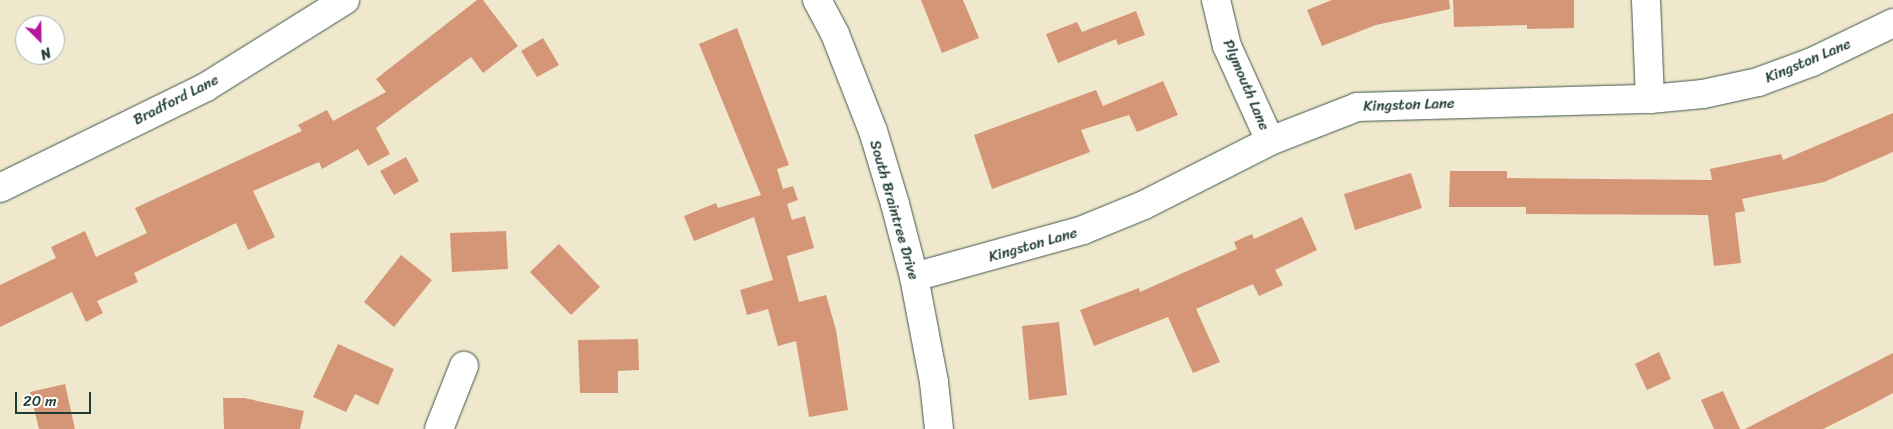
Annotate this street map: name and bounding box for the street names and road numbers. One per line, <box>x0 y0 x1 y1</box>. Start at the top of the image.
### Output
street label: Kingston Lane <box>1762 35 1854 87</box>
street label: Plymouth Lane <box>1219 37 1273 133</box>
street label: Bradford Lane <box>130 71 222 129</box>
street label: Kingston Lane <box>1363 94 1455 116</box>
street label: South Braintree Drive <box>866 138 922 282</box>
street label: Kingston Lane <box>987 224 1079 266</box>

